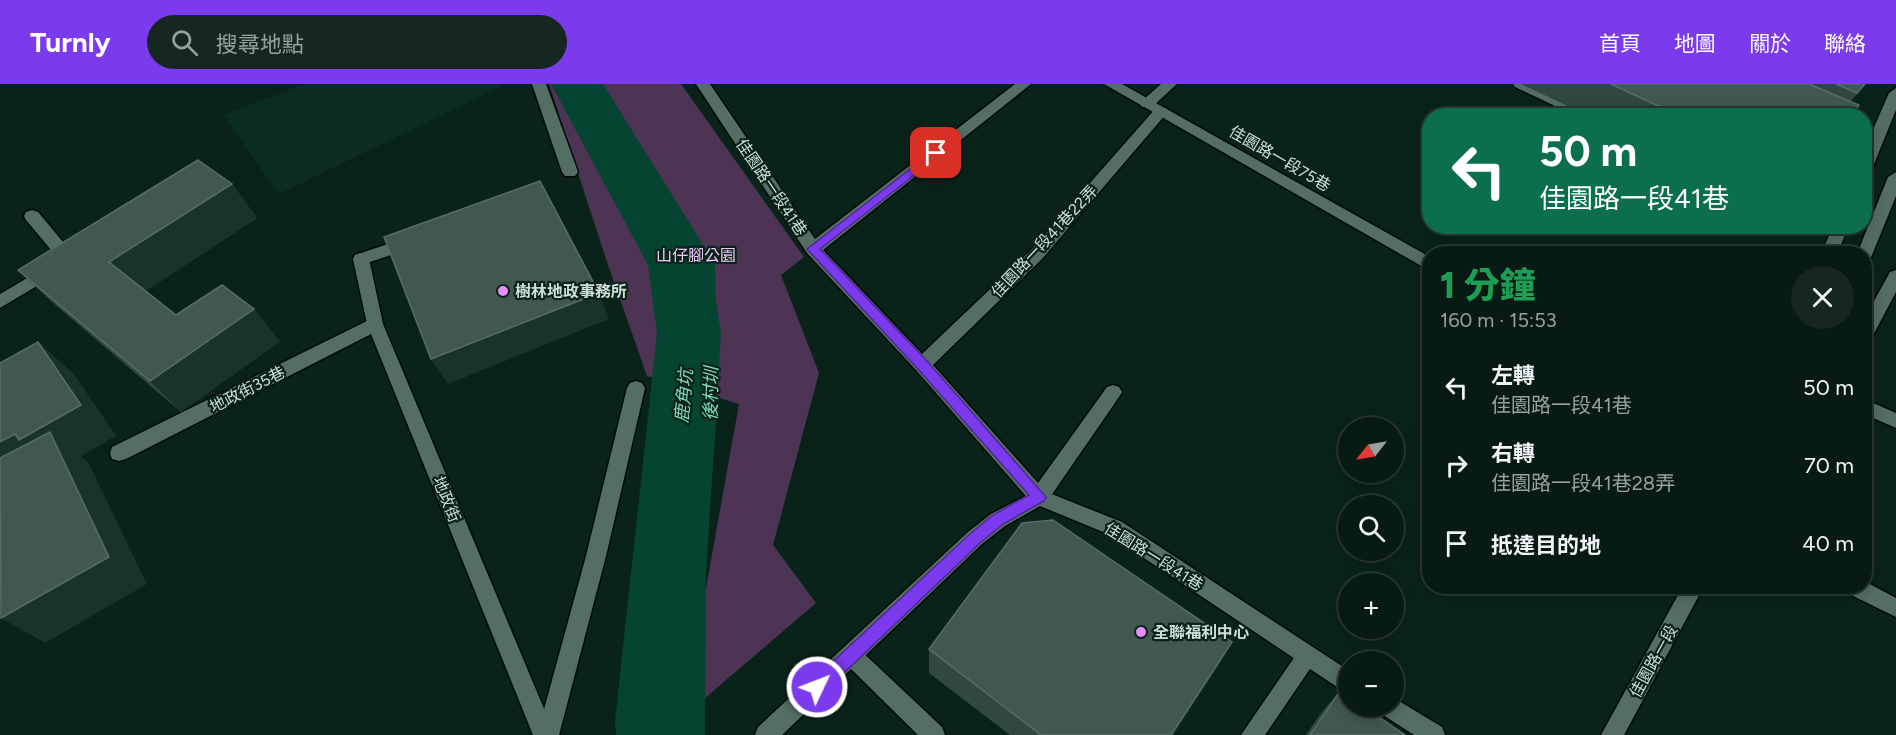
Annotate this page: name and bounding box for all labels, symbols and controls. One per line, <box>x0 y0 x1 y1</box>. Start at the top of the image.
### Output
search box <box>147 15 567 69</box>
text: Turnly <box>30 25 111 59</box>
icon: search <box>168 26 201 59</box>
text: 搜尋地點 <box>216 31 304 58</box>
text: 首頁 <box>1599 31 1641 56</box>
text: 地圖 <box>1674 31 1716 56</box>
text: 關於 <box>1749 31 1791 56</box>
text: 聯絡 <box>1824 31 1866 56</box>
street label: 佳園路一段75巷 <box>1226 122 1334 195</box>
text: 50 m <box>1539 126 1637 177</box>
pin <box>910 127 961 178</box>
icon: left <box>1440 132 1518 210</box>
street label: 佳園路一段41巷 <box>732 135 811 239</box>
icon: arrive <box>919 136 952 169</box>
street label: 佳園路一段41巷22弄 <box>987 181 1101 301</box>
text: 佳園路一段41巷 <box>1539 182 1729 215</box>
park label: 山仔腳公園 <box>656 246 736 265</box>
text: 1 分鐘 <box>1440 264 1536 307</box>
button: close <box>1791 266 1854 329</box>
place label: 樹林地政事務所 <box>515 282 627 301</box>
marker: 樹林地政事務所 <box>496 284 510 298</box>
text: 160 m · 15:53 <box>1440 308 1557 332</box>
street label: 地政街35巷 <box>206 362 288 417</box>
text: 左轉 <box>1491 362 1535 389</box>
water label: 後村圳 <box>700 364 723 421</box>
water label: 鹿角坑 <box>671 365 698 424</box>
icon: left <box>1440 371 1473 404</box>
text: 50 m <box>1803 374 1854 401</box>
text: 佳園路一段41巷 <box>1491 393 1632 417</box>
north arrow <box>1338 417 1404 483</box>
map controls <box>1338 417 1404 717</box>
text: 右轉 <box>1491 440 1535 467</box>
icon: right <box>1440 449 1473 482</box>
text: 70 m <box>1804 452 1854 479</box>
text: 佳園路一段41巷28弄 <box>1491 471 1675 495</box>
street label: 地政街 <box>429 473 464 525</box>
button: search <box>1338 495 1404 561</box>
street label: 佳園路一段41巷 <box>1101 519 1206 594</box>
icon: arrive <box>1440 527 1473 560</box>
text: 40 m <box>1802 530 1854 557</box>
text: 抵達目的地 <box>1491 532 1601 559</box>
button: + <box>1338 573 1404 639</box>
street label: 佳園路一段 <box>1626 622 1681 701</box>
place label: 全聯福利中心 <box>1153 623 1249 642</box>
marker: 全聯福利中心 <box>1134 625 1148 639</box>
button: − <box>1338 651 1404 717</box>
position arrow <box>785 655 849 719</box>

